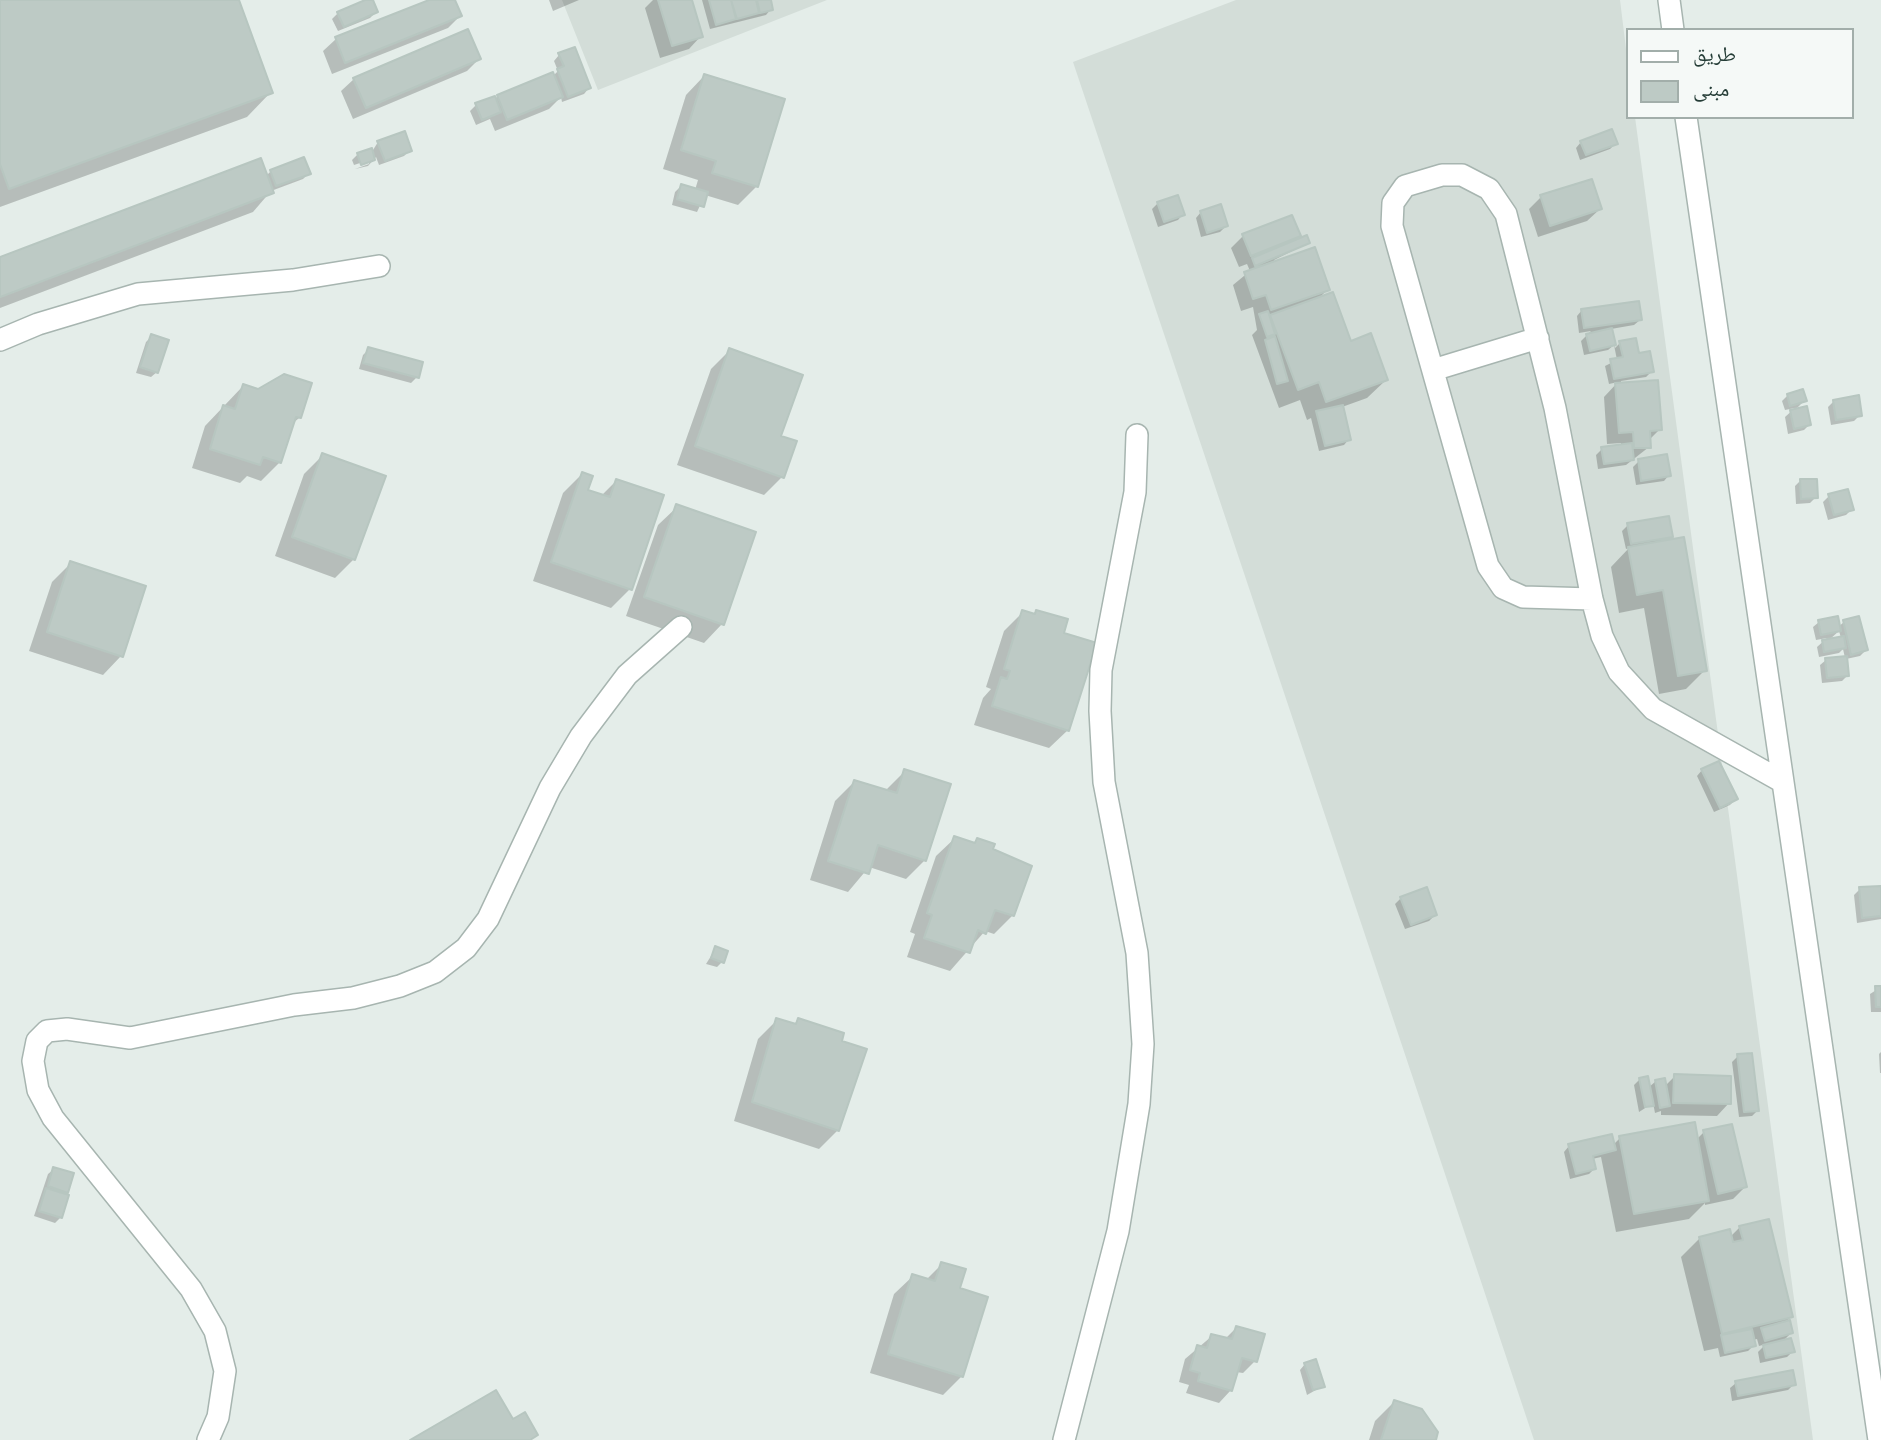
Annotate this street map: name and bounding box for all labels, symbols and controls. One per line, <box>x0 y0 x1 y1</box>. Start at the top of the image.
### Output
legend <box>1626 28 1853 119</box>
text: طريق <box>1693 39 1736 67</box>
text: مبنى <box>1693 74 1729 102</box>

